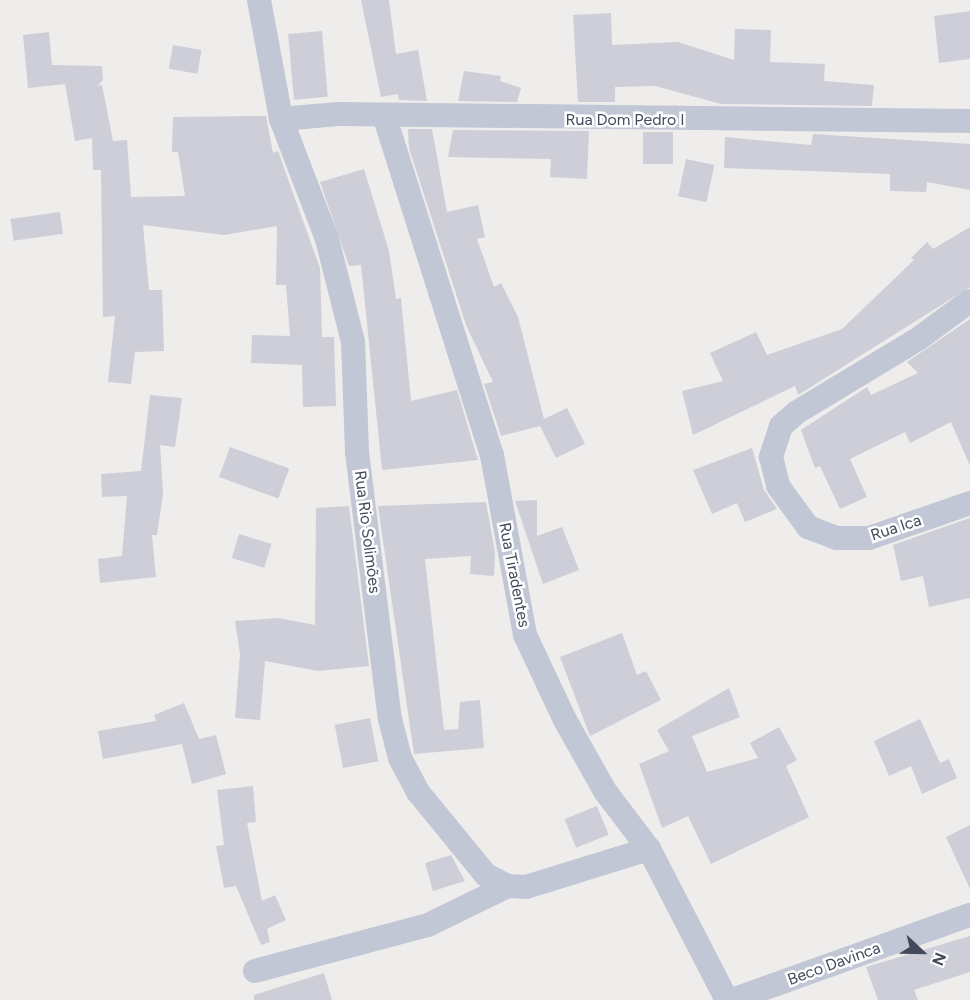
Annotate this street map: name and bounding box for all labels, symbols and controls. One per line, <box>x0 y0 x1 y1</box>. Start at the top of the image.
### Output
street label: Rua Dom Pedro I <box>565 110 685 130</box>
street label: Rua Rio Solimões <box>350 470 384 594</box>
street label: Rua Ica <box>868 511 924 545</box>
street label: Rua Tiradentes <box>494 521 534 629</box>
north arrow <box>892 922 952 982</box>
street label: Beco Davinca <box>785 938 883 990</box>
text: N <box>928 950 950 968</box>

